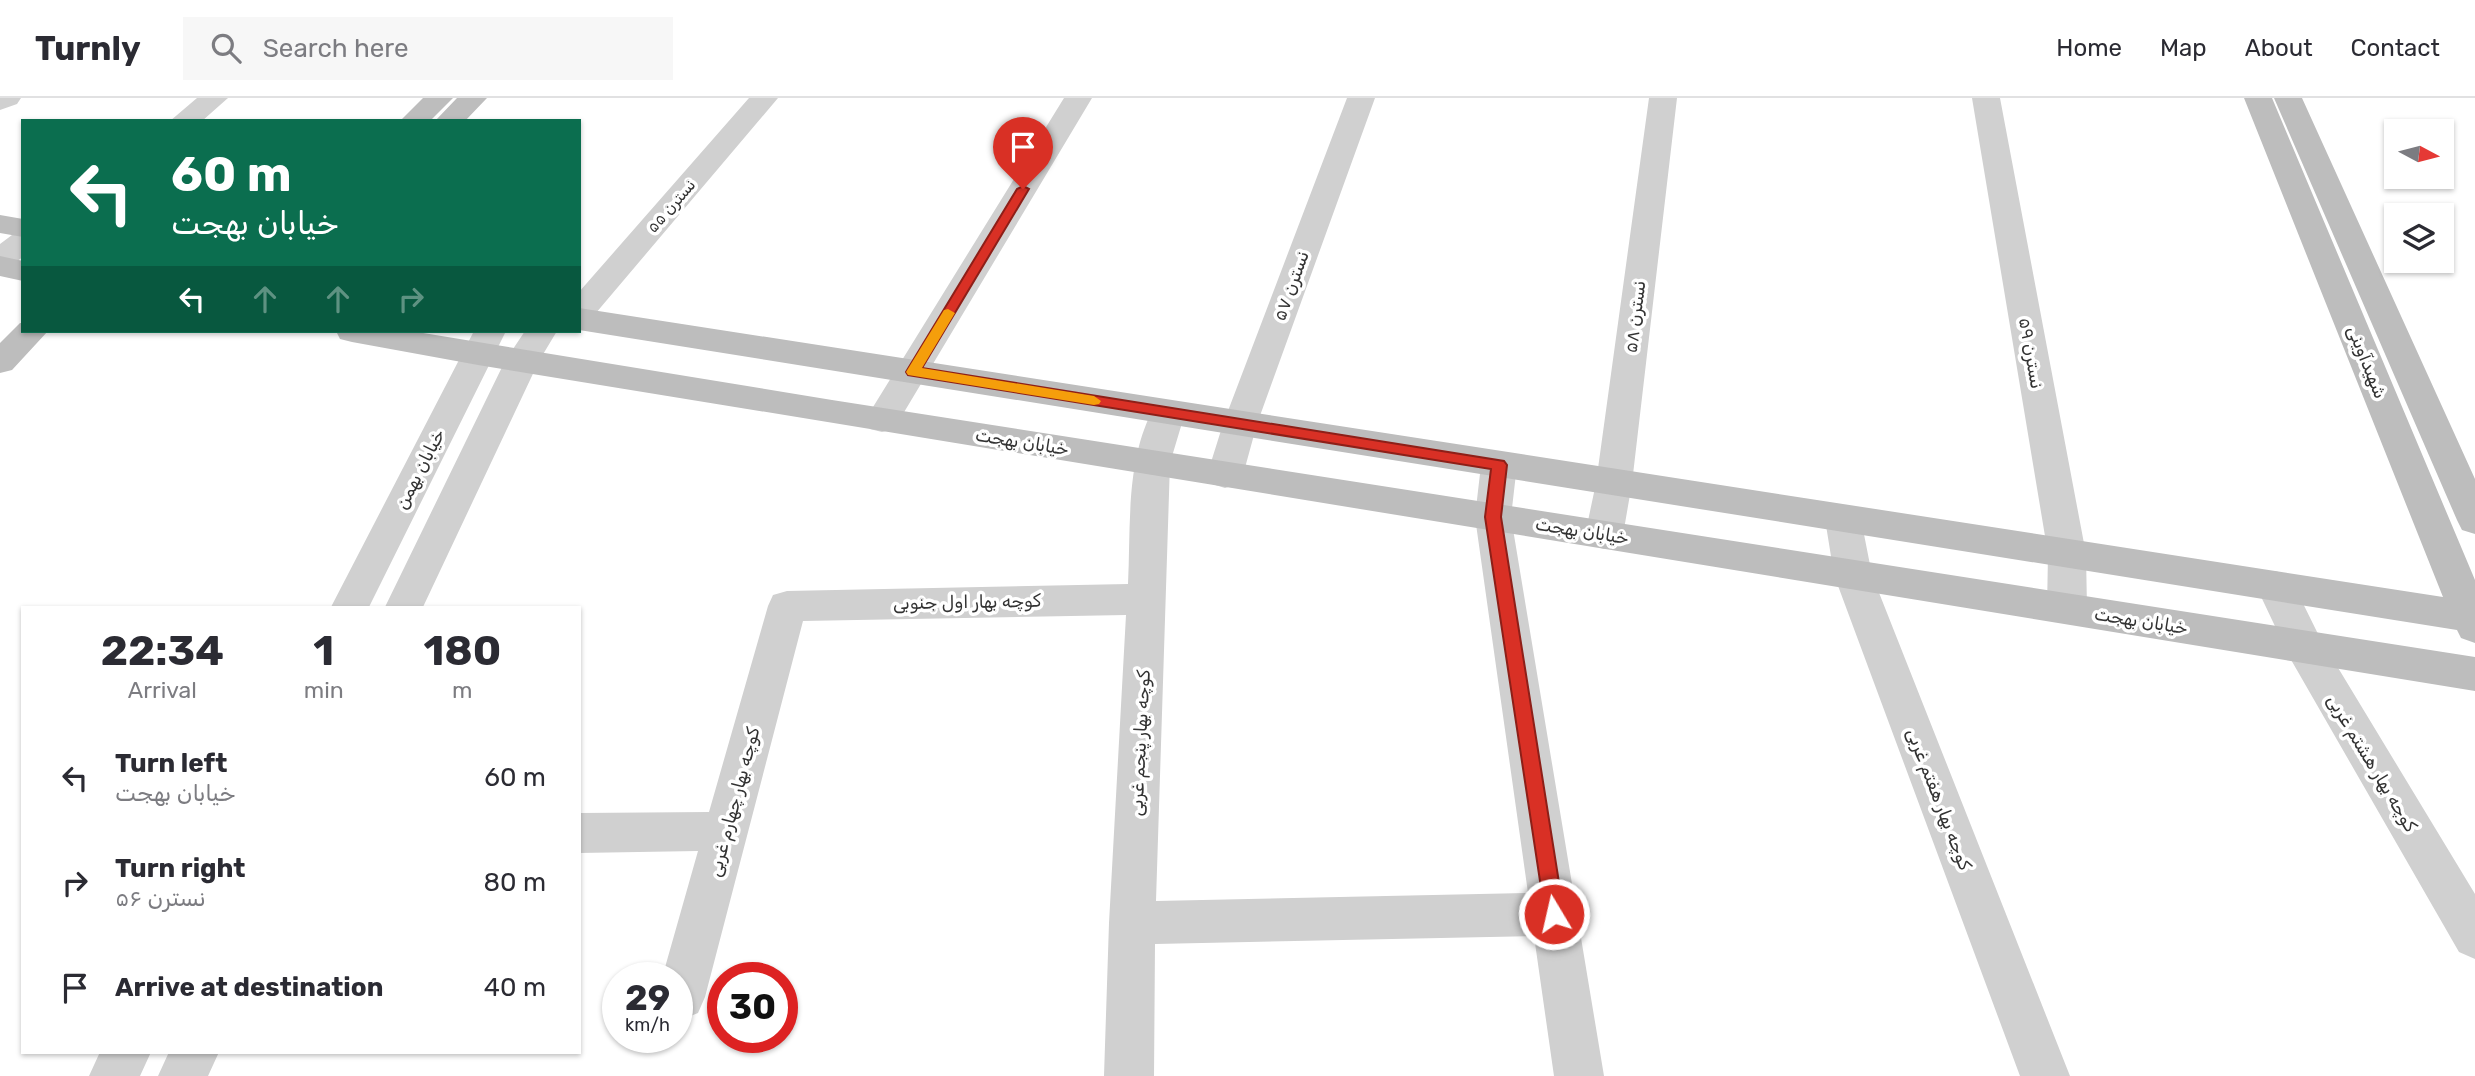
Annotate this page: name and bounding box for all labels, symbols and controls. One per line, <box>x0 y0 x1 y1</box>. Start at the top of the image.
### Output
search box <box>183 17 673 80</box>
text: Turnly <box>35 29 141 68</box>
icon: search <box>207 29 245 67</box>
text: Search here <box>263 33 409 64</box>
text: Home <box>2056 34 2122 62</box>
text: Map <box>2160 34 2207 62</box>
text: About <box>2245 34 2313 62</box>
text: Contact <box>2351 34 2440 62</box>
pin <box>993 117 1053 189</box>
north arrow <box>2384 119 2454 189</box>
map controls <box>2384 119 2454 273</box>
icon: arrive <box>1004 128 1042 166</box>
text: 60 m <box>171 145 292 203</box>
icon: left <box>56 147 147 238</box>
street label: نسترن ۵۵ <box>643 175 700 237</box>
button: layers <box>2384 203 2454 273</box>
text: خیابان بهجت <box>171 204 339 242</box>
street label: نسترن ۵۷ <box>1268 248 1314 324</box>
icon: left <box>173 280 211 318</box>
icon: ahead <box>246 280 284 318</box>
icon: ahead <box>319 280 357 318</box>
icon: right <box>392 280 430 318</box>
street label: نسترن ۵۸ <box>1620 280 1650 354</box>
street label: نسترن ۵۹ <box>2014 316 2048 390</box>
street label: شهیدآوینی <box>2342 322 2392 402</box>
street label: خیابان بهجت <box>974 424 1070 460</box>
street label: خیابان بهمن <box>390 425 450 513</box>
street label: خیابان بهجت <box>1534 513 1630 549</box>
street label: کوچه بهار اول جنوبی <box>893 590 1041 614</box>
street label: خیابان بهجت <box>2093 603 2189 639</box>
text: 22:34 <box>101 626 224 676</box>
text: 1 <box>313 626 334 676</box>
text: 180 <box>423 626 501 676</box>
street label: کوچه بهار پنجم غربی <box>1125 669 1156 817</box>
text: Arrival <box>128 676 197 704</box>
text: min <box>304 676 344 704</box>
text: m <box>452 676 473 704</box>
street label: کوچه بهار هشتم غربی <box>2321 690 2422 836</box>
street label: کوچه بهار چهارم غربی <box>703 725 765 879</box>
street label: کوچه بهار هفتم غربی <box>1901 725 1976 874</box>
text: Turn left <box>115 748 227 779</box>
icon: left <box>56 759 94 797</box>
text: 60 m <box>484 762 546 793</box>
text: خیابان بهجت <box>115 779 236 807</box>
text: Turn right <box>115 853 245 884</box>
icon: right <box>56 864 94 902</box>
text: 80 m <box>483 867 546 898</box>
position arrow <box>1517 877 1591 951</box>
text: نسترن ۵۶ <box>115 884 206 912</box>
speed limit sign: 30 <box>707 962 798 1053</box>
icon: arrive <box>56 969 94 1007</box>
text: Arrive at destination <box>115 972 383 1003</box>
text: 40 m <box>484 972 546 1003</box>
text: 29 <box>625 977 670 1019</box>
text: km/h <box>625 1014 670 1036</box>

